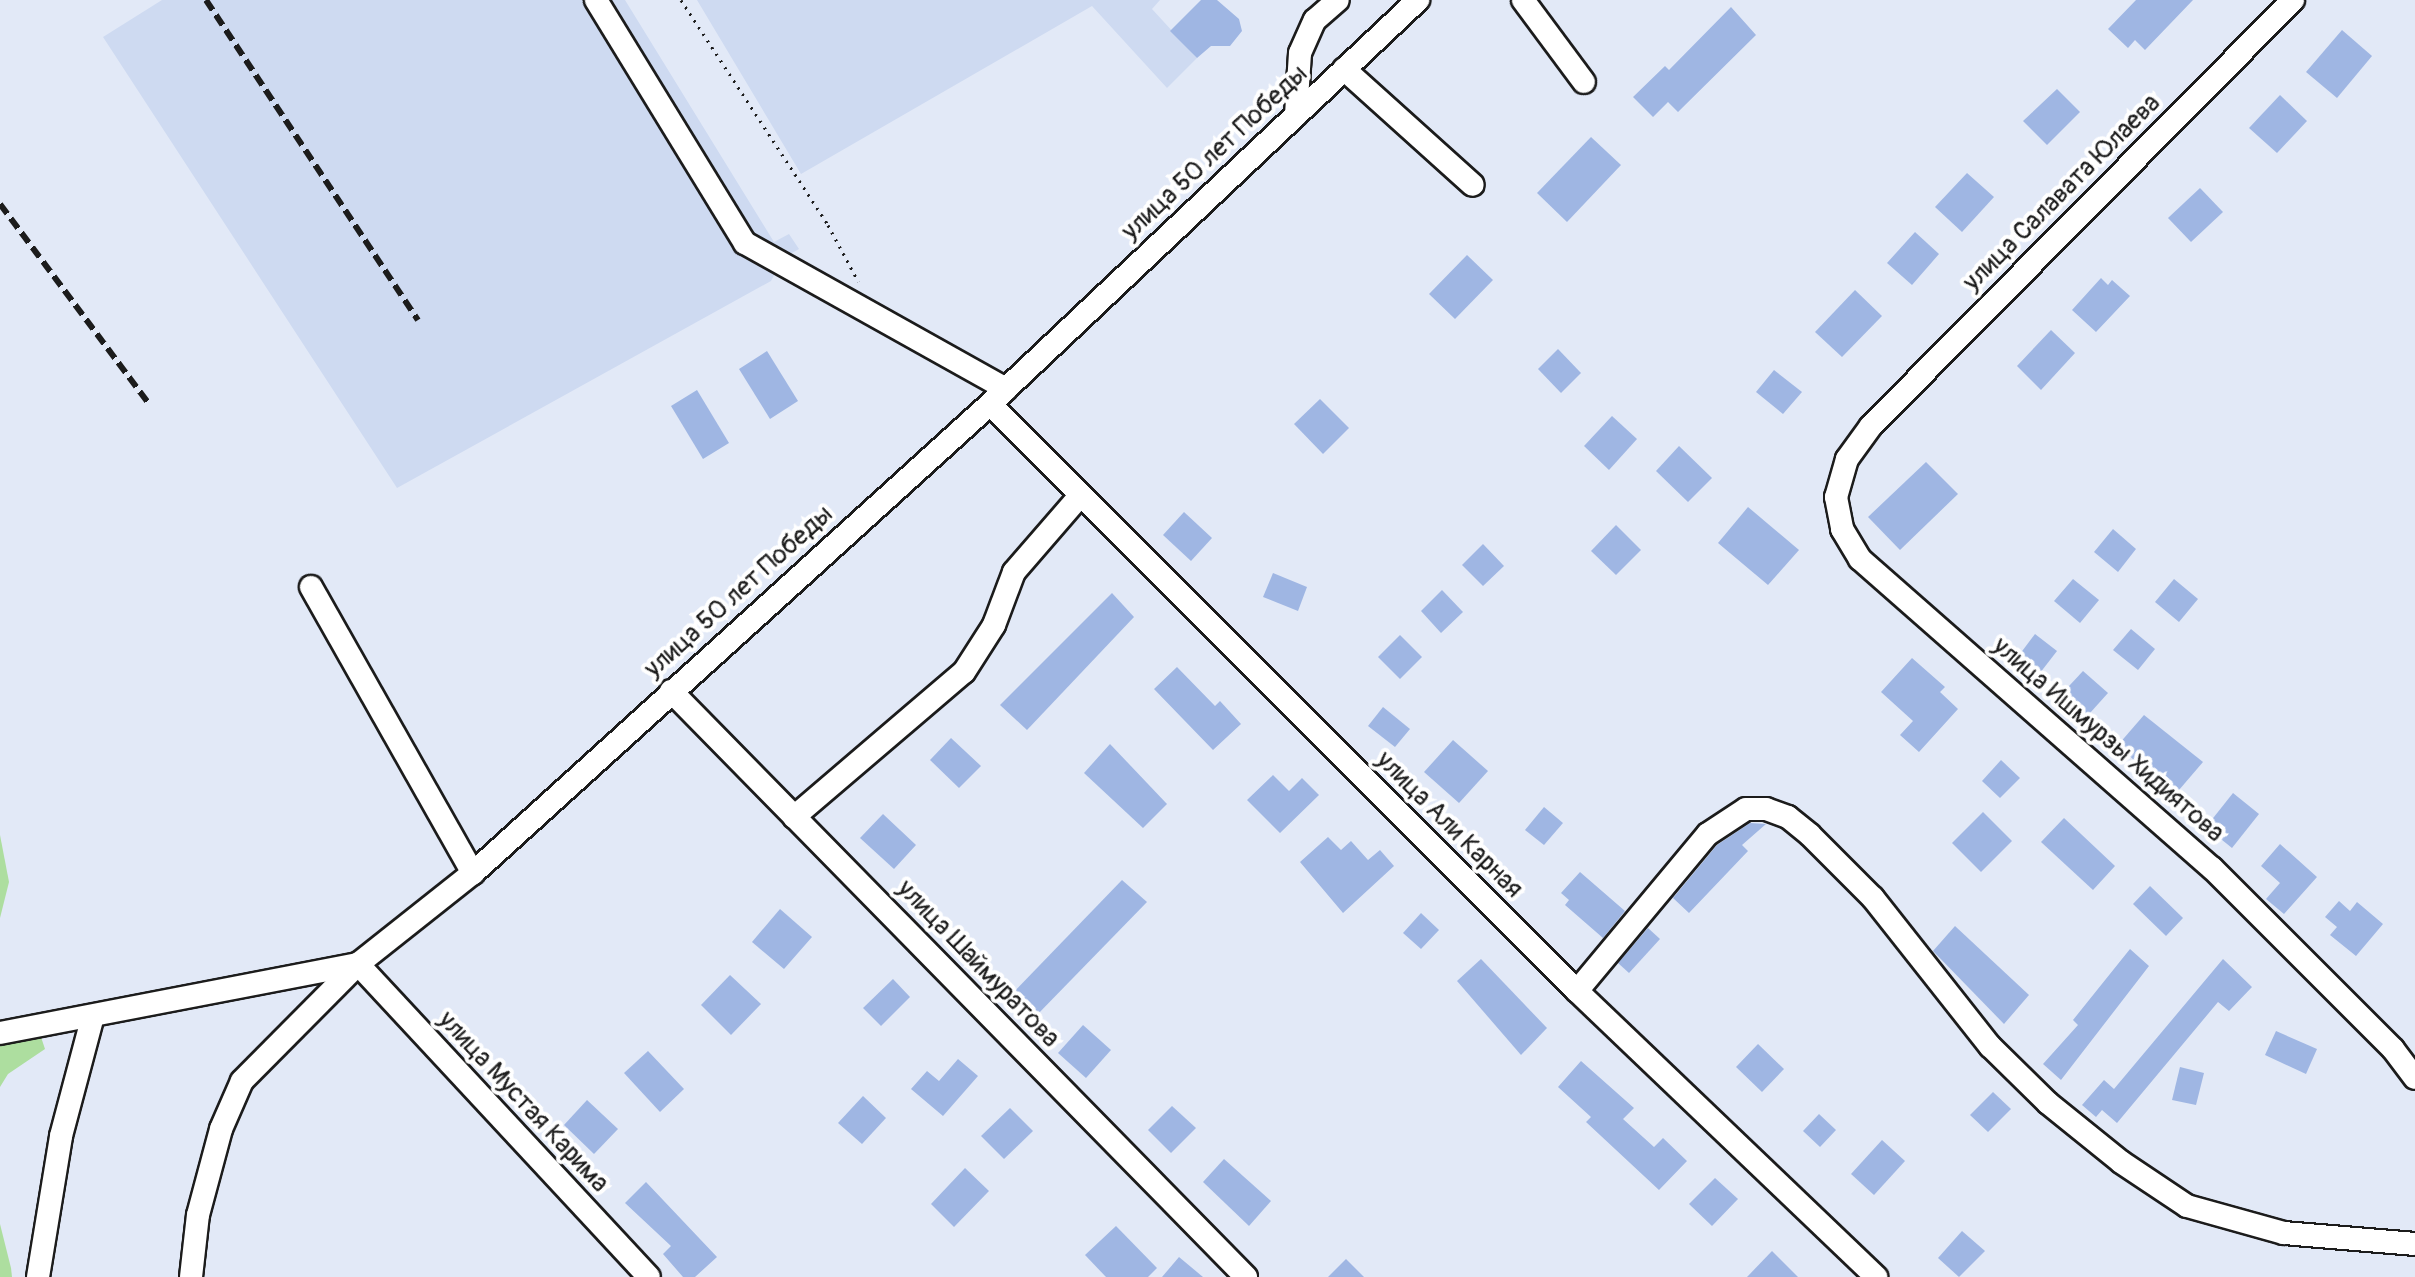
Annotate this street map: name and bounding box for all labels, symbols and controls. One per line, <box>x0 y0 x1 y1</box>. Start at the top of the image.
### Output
street label: улица 50 лет Победы <box>1116 59 1314 247</box>
street label: улица Салавата Юлаева <box>1957 88 2167 298</box>
street label: улица 50 лет Победы <box>638 499 840 685</box>
street label: улица Ишмурзы Хидиятова <box>1986 631 2230 849</box>
street label: улица Али Карная <box>1369 745 1529 905</box>
street label: улица Шаймуратова <box>890 874 1066 1054</box>
street label: улица Мустая Карима <box>431 1005 615 1199</box>

